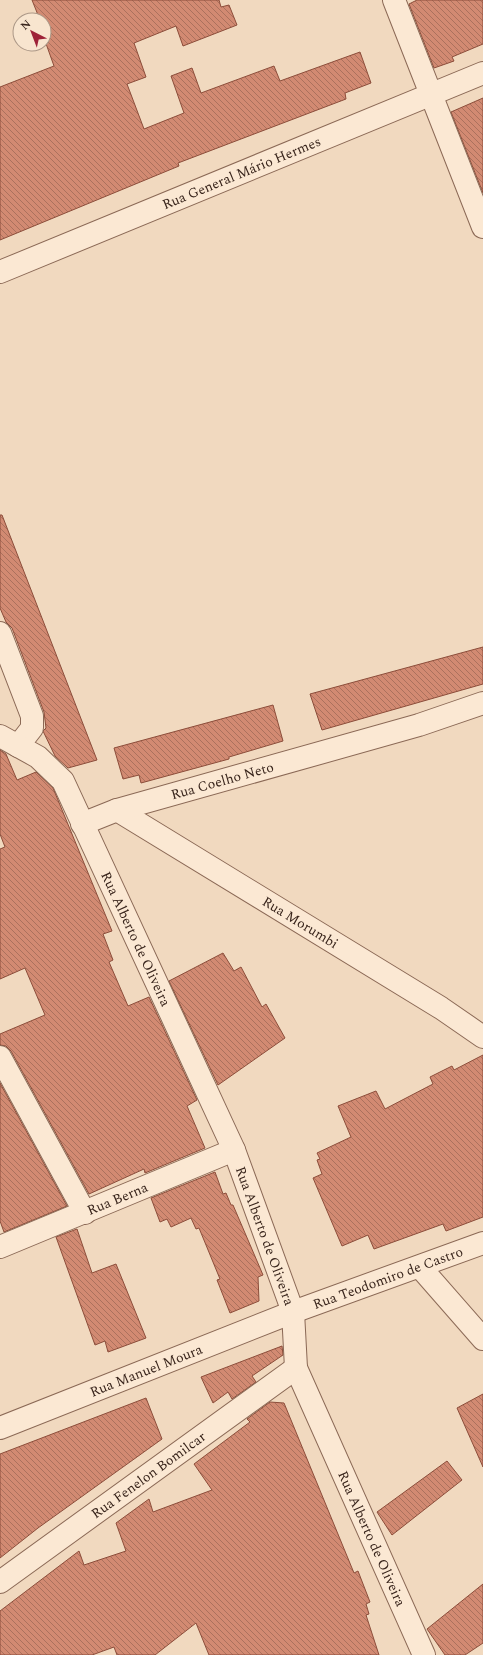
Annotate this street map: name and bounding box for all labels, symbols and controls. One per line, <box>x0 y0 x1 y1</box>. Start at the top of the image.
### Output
north arrow <box>12 12 52 52</box>
text: N <box>17 16 35 34</box>
street label: Rua General Mário Hermes <box>159 131 324 215</box>
street label: Rua Coelho Neto <box>169 756 276 805</box>
street label: Rua Alberto de Oliveira <box>95 868 176 1010</box>
street label: Rua Morumbi <box>258 891 342 954</box>
street label: Rua Alberto de Oliveira <box>230 1163 300 1309</box>
street label: Rua Berna <box>84 1177 151 1221</box>
street label: Rua Teodomiro de Castro <box>310 1241 466 1315</box>
street label: Rua Manuel Moura <box>87 1339 206 1402</box>
street label: Rua Fenelon Bomilcar <box>87 1426 211 1524</box>
street label: Rua Alberto de Oliveira <box>332 1467 411 1610</box>

